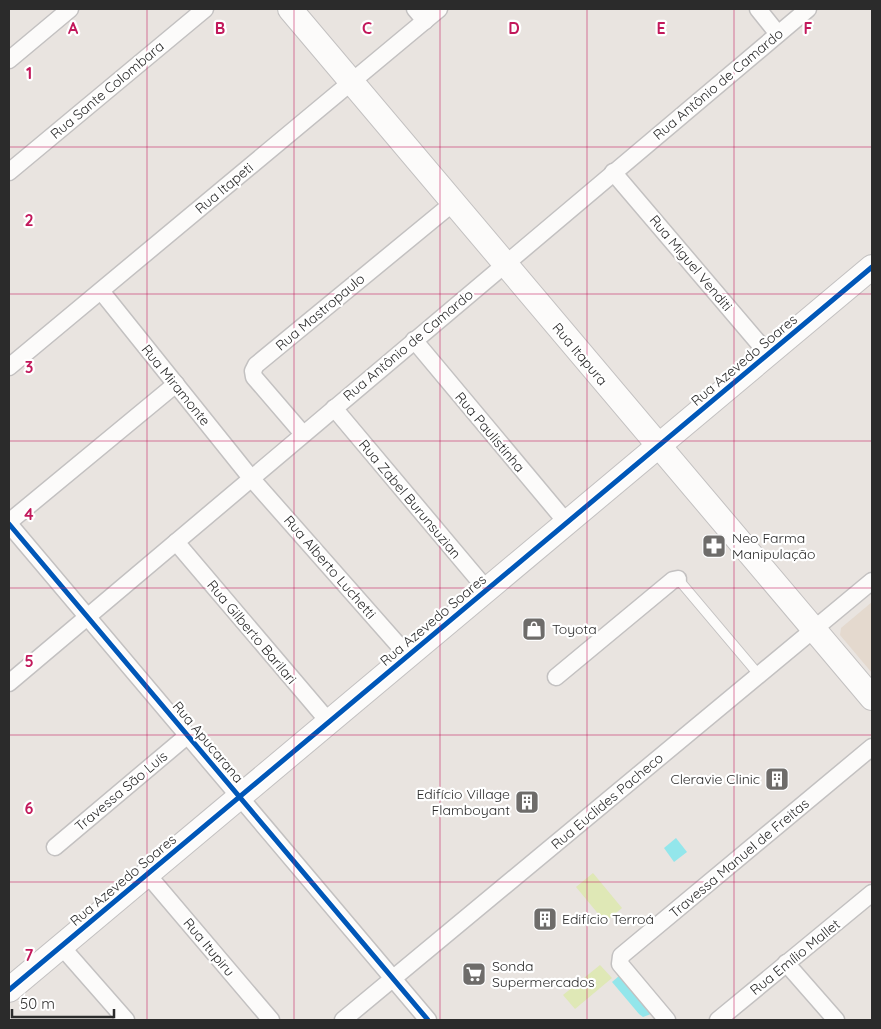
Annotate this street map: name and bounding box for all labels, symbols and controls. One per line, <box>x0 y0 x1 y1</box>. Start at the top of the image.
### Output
text: A <box>68 18 79 38</box>
text: B <box>215 18 225 38</box>
text: C <box>362 18 372 38</box>
text: D <box>508 18 520 38</box>
text: E <box>656 18 666 38</box>
text: F <box>804 18 813 38</box>
street label: Rua Antônio de Camardo <box>649 24 787 144</box>
street label: Rua Sante Colombara <box>46 37 168 143</box>
text: 1 <box>26 63 32 83</box>
street label: Rua Itapeti <box>191 158 257 218</box>
text: 2 <box>24 210 34 230</box>
street label: Rua Miguel Venditi <box>646 211 736 315</box>
street label: Rua Mastropaulo <box>272 270 368 354</box>
street label: Rua Antônio de Camardo <box>339 285 477 405</box>
street label: Rua Azevedo Soares <box>687 310 801 410</box>
street label: Rua Itapura <box>549 319 611 389</box>
street label: Rua Miramonte <box>138 341 214 429</box>
text: 3 <box>25 357 33 377</box>
street label: Rua Paulistinha <box>451 388 529 476</box>
street label: Rua Zabel Burunsuzian <box>355 436 465 562</box>
text: 4 <box>24 504 34 524</box>
street label: Rua Alberto Luchetti <box>280 511 380 623</box>
place label: Neo Farma Manipulação <box>732 529 816 563</box>
pharmacy icon: Neo Farma Manipulação <box>701 533 727 559</box>
street label: Rua Azevedo Soares <box>376 570 490 670</box>
street label: Rua Gilberto Barilari <box>203 576 301 688</box>
shop icon: Toyota <box>521 616 547 642</box>
place label: Toyota <box>552 620 597 638</box>
text: 5 <box>24 651 34 671</box>
street label: Rua Apucarana <box>169 698 247 786</box>
street label: Travessa São Luís <box>71 747 171 835</box>
street label: Rua Euclides Pacheco <box>547 749 667 853</box>
building icon: Cleravie Clinic <box>764 766 790 792</box>
place label: Cleravie Clinic <box>670 770 760 788</box>
place label: Edifício Village Flamboyant <box>416 785 510 819</box>
building icon: Edifício Village Flamboyant <box>514 789 540 815</box>
street label: Travessa Manuel de Freitas <box>665 794 813 922</box>
text: 6 <box>25 798 34 818</box>
street label: Rua Azevedo Soares <box>66 830 180 930</box>
building icon: Edifício Terroá <box>532 906 558 932</box>
place label: Edifício Terroá <box>562 910 654 928</box>
street label: Rua Itupiru <box>179 914 239 980</box>
street label: Rua Emílio Mallet <box>746 915 844 999</box>
text: 7 <box>25 945 34 965</box>
place label: Sonda Supermercados <box>492 957 595 991</box>
supermarket icon: Sonda Supermercados <box>461 961 487 987</box>
scale bar <box>12 986 115 1018</box>
text: 50 m <box>20 994 55 1013</box>

